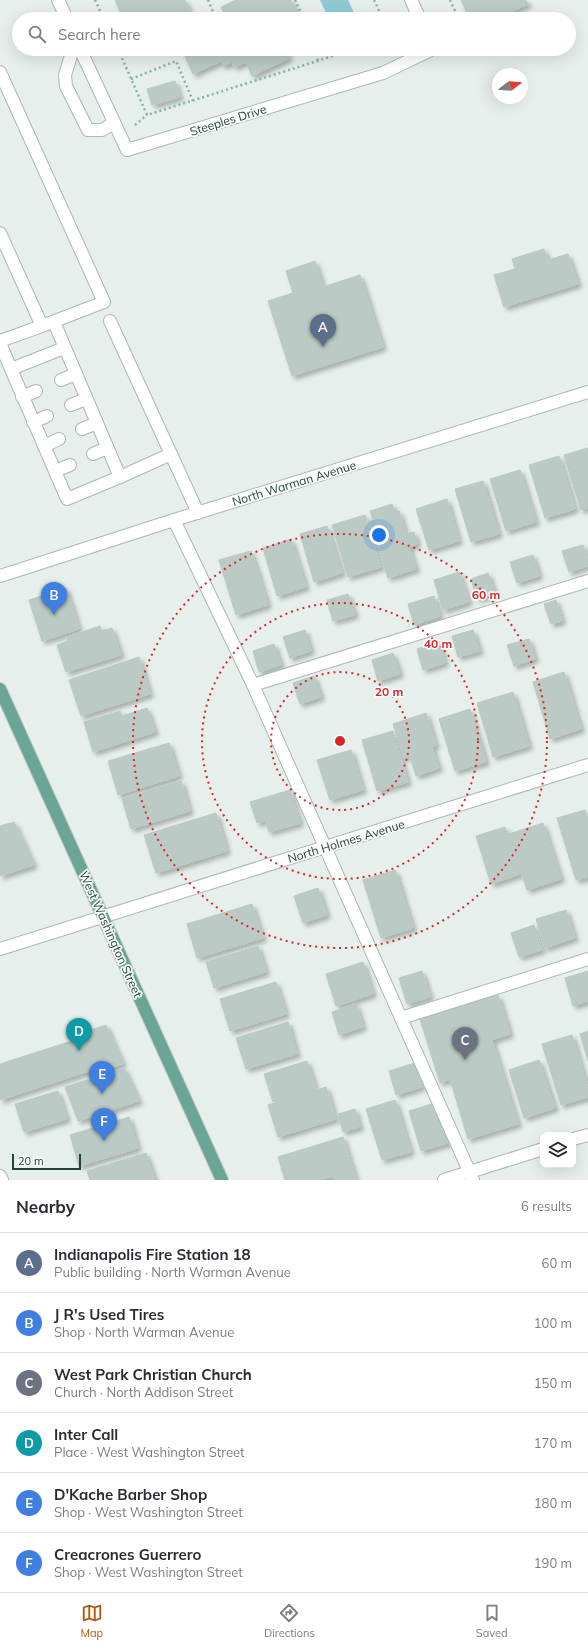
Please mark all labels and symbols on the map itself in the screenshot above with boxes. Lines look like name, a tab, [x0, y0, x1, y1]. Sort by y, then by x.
north arrow	[492, 68, 528, 104]
street label: Steeples Drive	[188, 101, 268, 139]
pin: A	[310, 314, 336, 347]
street label: North Warman Avenue	[230, 457, 358, 509]
your location	[369, 525, 389, 545]
pin: B	[41, 582, 67, 615]
text: 60 m	[472, 587, 500, 602]
text: 40 m	[424, 636, 452, 651]
text: 20 m	[375, 684, 403, 699]
centre of rings	[333, 734, 347, 748]
street label: North Holmes Avenue	[286, 816, 406, 866]
street label: West Washington Street	[76, 869, 146, 999]
pin: D	[66, 1018, 92, 1051]
pin: C	[452, 1027, 478, 1060]
pin: E	[89, 1061, 115, 1094]
pin: F	[91, 1108, 117, 1141]
scale bar	[12, 1152, 81, 1171]

